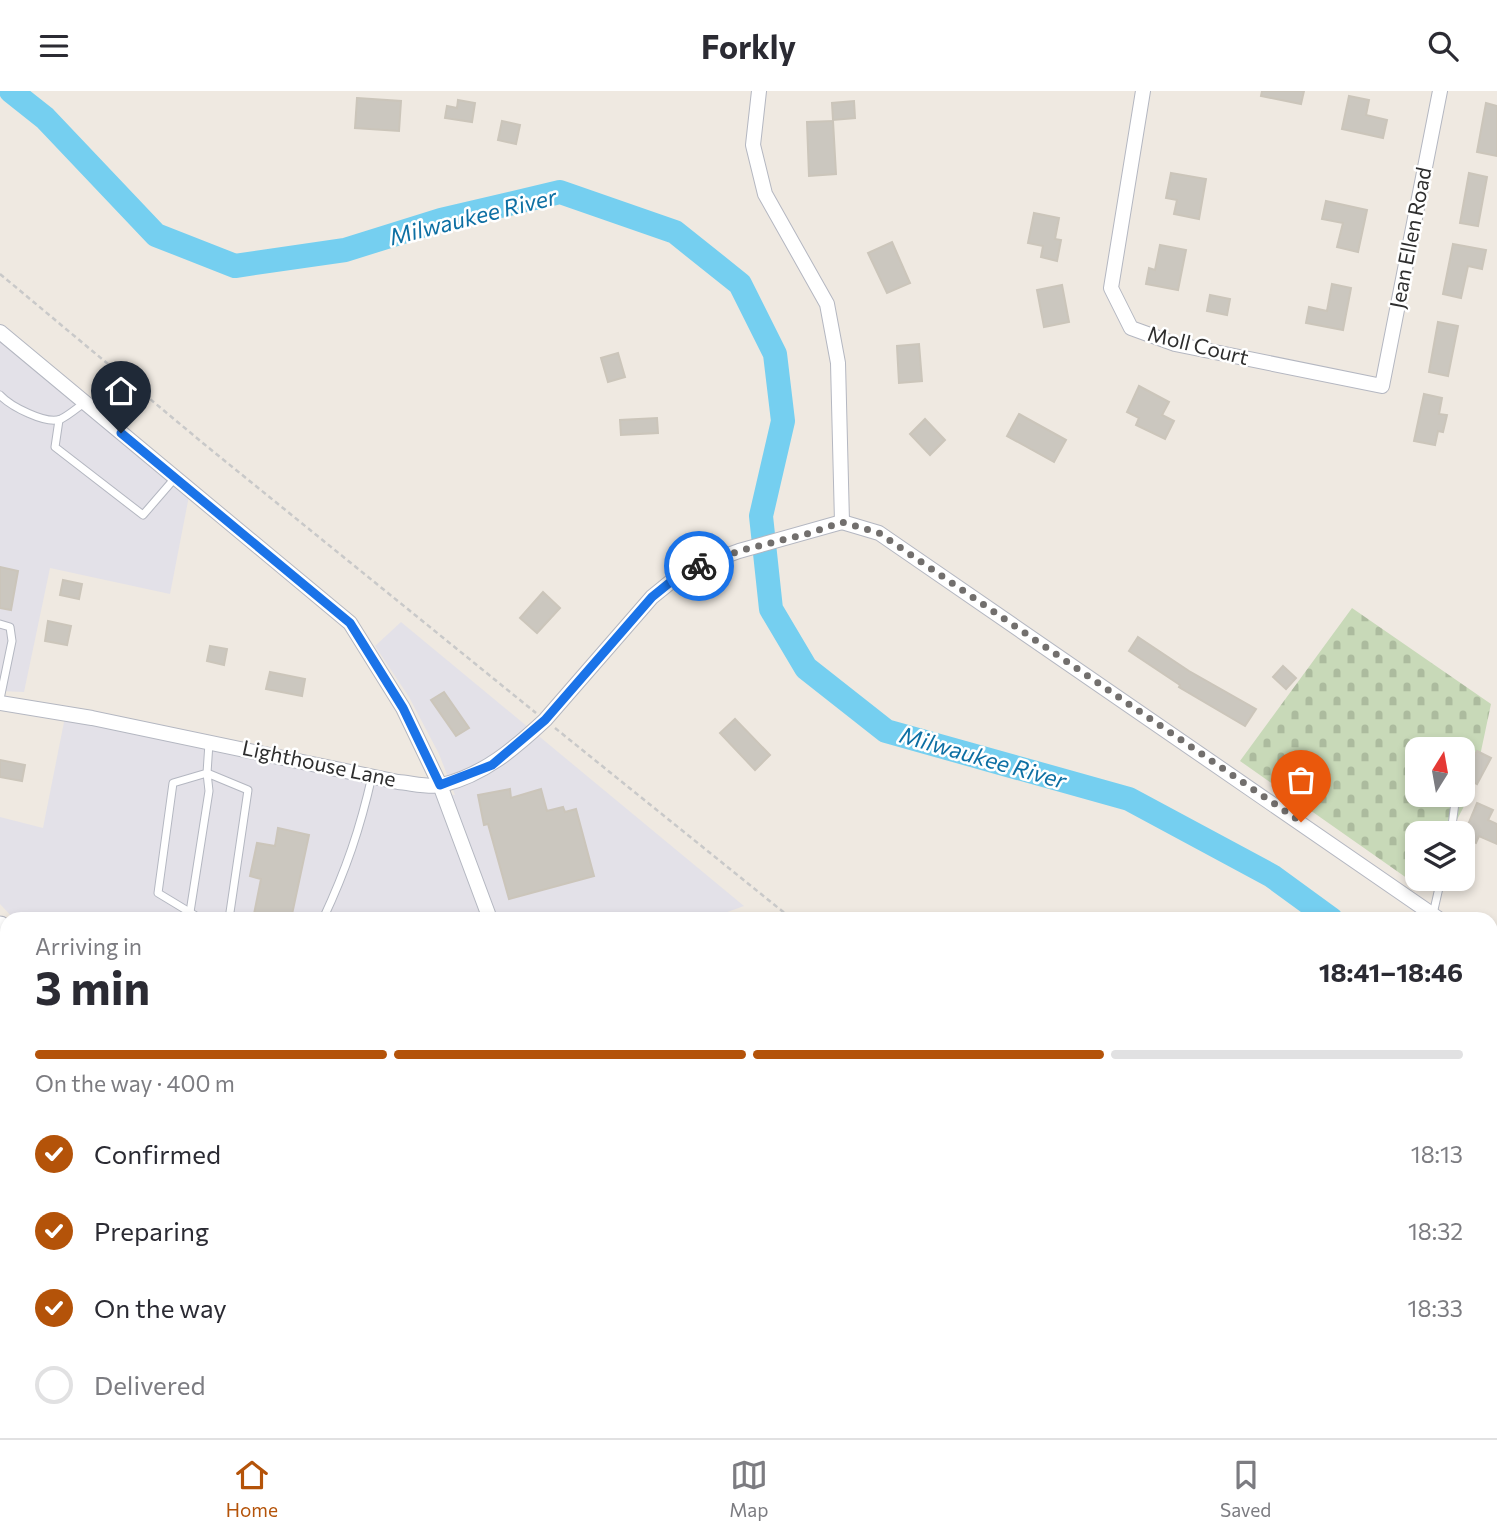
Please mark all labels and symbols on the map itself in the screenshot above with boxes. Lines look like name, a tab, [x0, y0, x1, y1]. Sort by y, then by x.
street label: Jean Ellen Road	[1384, 165, 1435, 311]
water label: Milwaukee River	[386, 181, 560, 250]
street label: Moll Court	[1145, 320, 1251, 369]
pin	[91, 361, 151, 433]
courier	[664, 531, 734, 601]
water label: Milwaukee River	[897, 720, 1070, 794]
street label: Lighthouse Lane	[240, 734, 398, 791]
north arrow	[1405, 737, 1475, 807]
pin	[1271, 750, 1331, 822]

